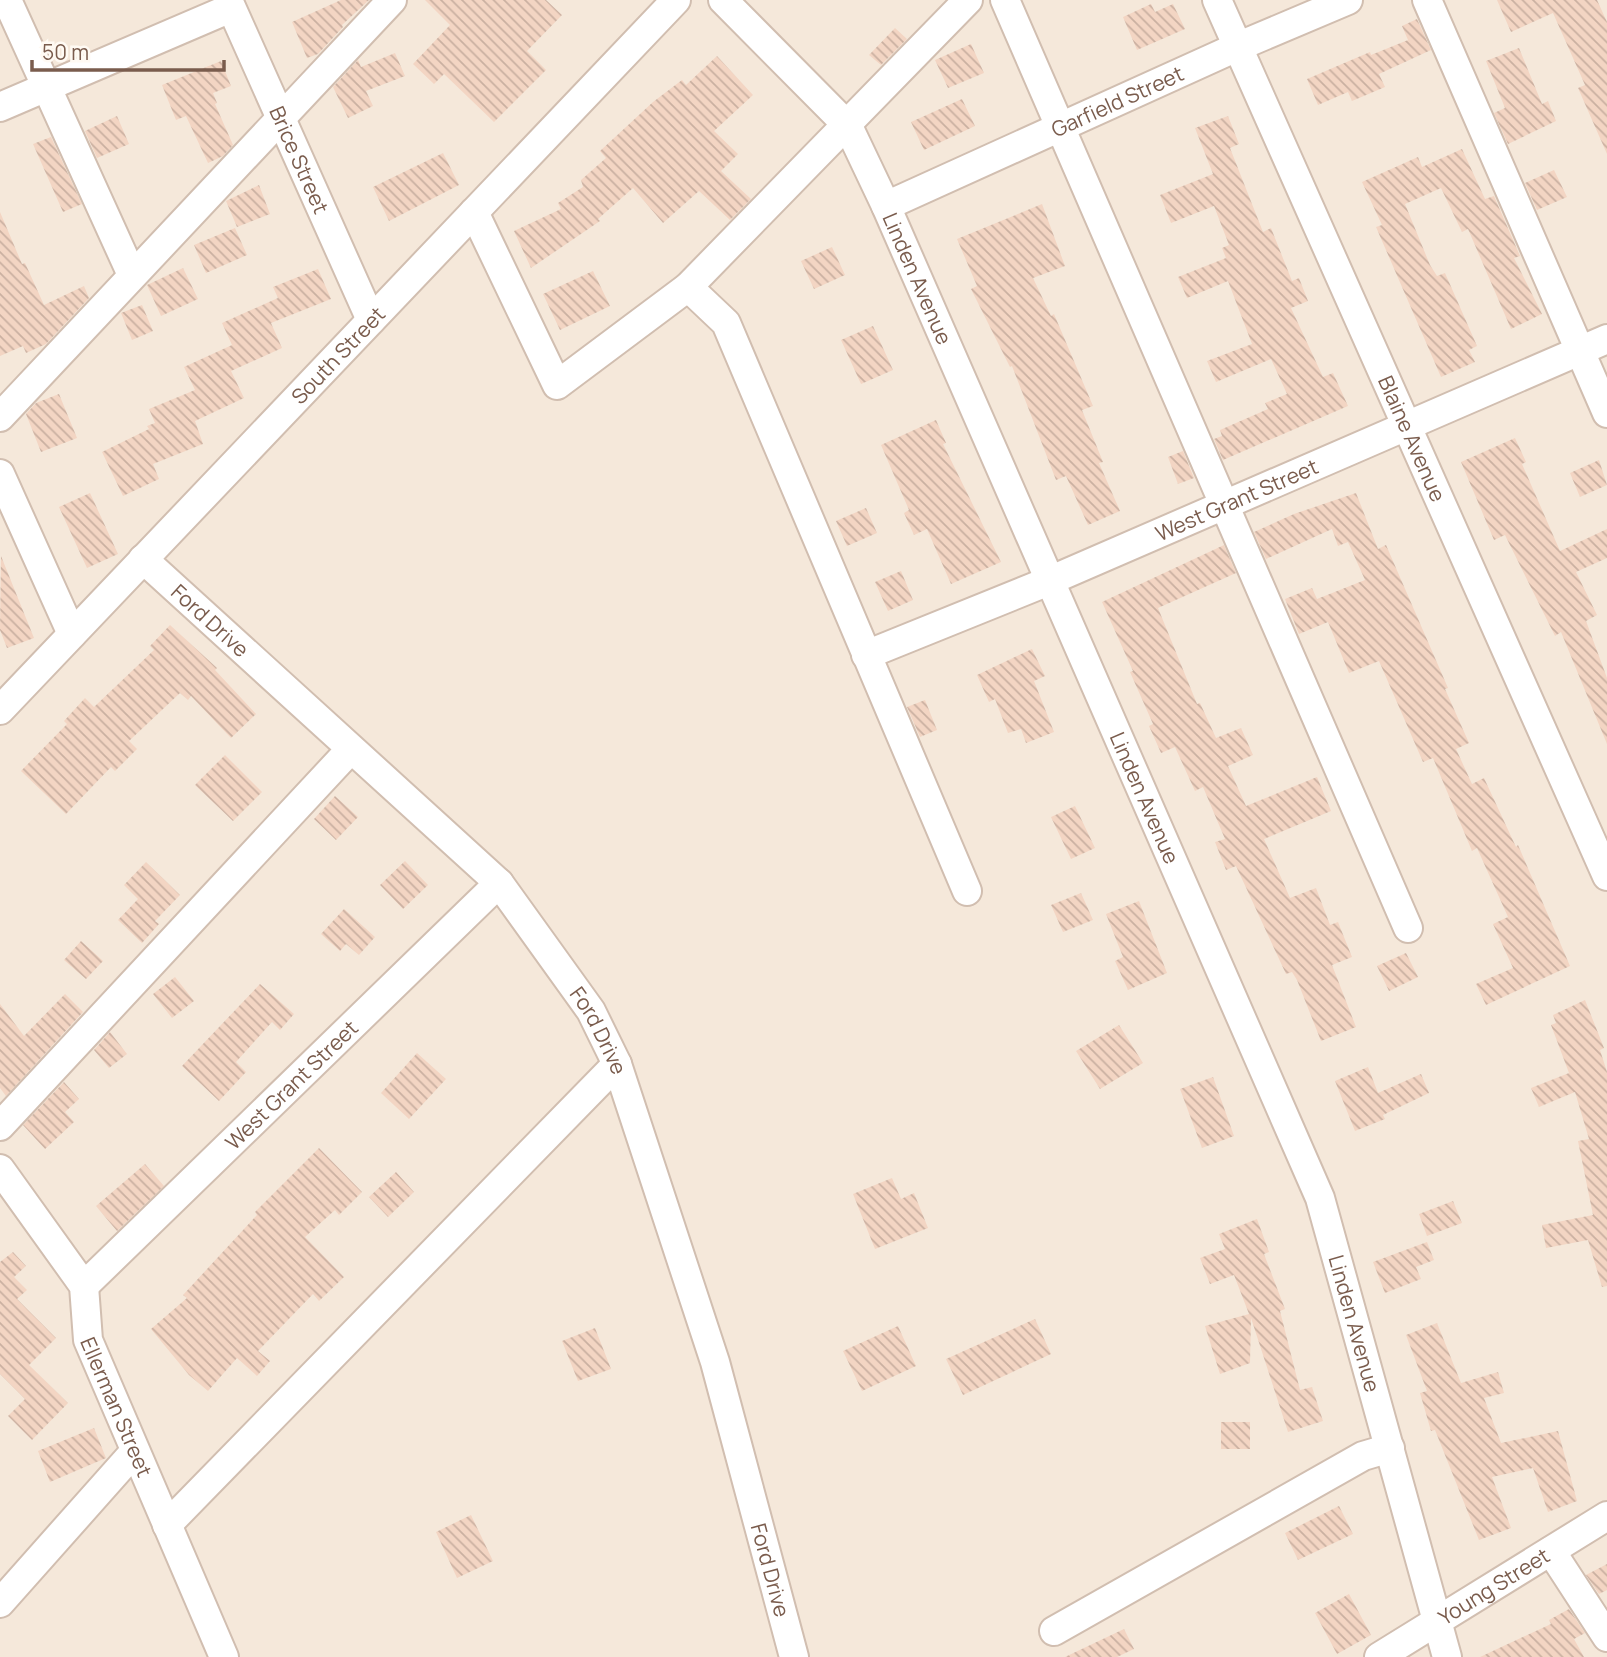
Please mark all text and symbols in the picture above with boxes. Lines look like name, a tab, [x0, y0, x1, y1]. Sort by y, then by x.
scale bar	[32, 28, 224, 72]
text: 50 m	[42, 38, 89, 66]
street label: Garfield Street	[1047, 59, 1188, 143]
street label: Brice Street	[263, 102, 336, 218]
street label: Linden Avenue	[877, 208, 959, 349]
street label: South Street	[285, 300, 391, 410]
street label: Blaine Avenue	[1372, 371, 1453, 506]
street label: West Grant Street	[1151, 452, 1322, 547]
street label: Ford Drive	[165, 578, 255, 663]
street label: Linden Avenue	[1104, 728, 1186, 868]
street label: Ford Drive	[564, 981, 633, 1078]
street label: West Grant Street	[219, 1014, 364, 1156]
street label: Linden Avenue	[1322, 1252, 1387, 1395]
street label: Ellerman Street	[74, 1333, 159, 1481]
street label: Ford Drive	[745, 1520, 797, 1620]
street label: Young Street	[1433, 1541, 1555, 1631]

